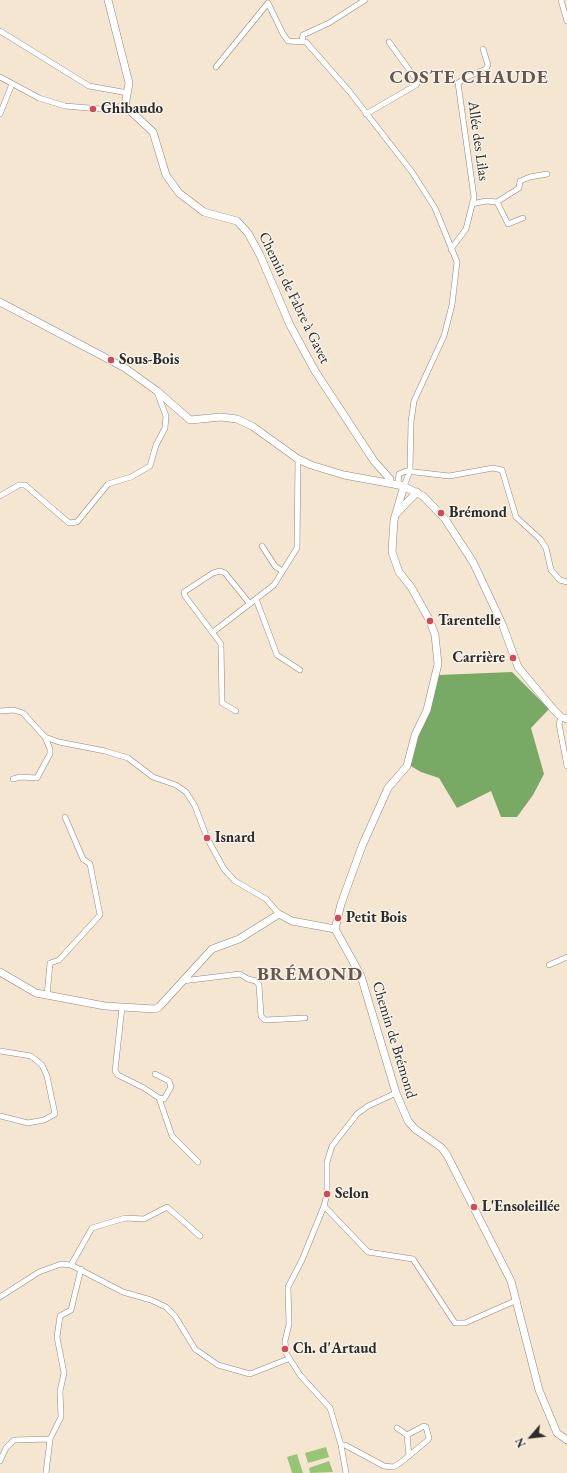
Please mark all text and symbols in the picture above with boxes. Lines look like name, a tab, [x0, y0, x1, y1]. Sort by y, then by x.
district label: COSTE CHAUDE	[389, 67, 549, 89]
place label: Ghibaudo	[101, 100, 163, 118]
street label: Allée des Lilas	[464, 100, 492, 182]
marker: Ghibaudo	[88, 104, 98, 114]
street label: Chemin de Fabre à Gavet	[254, 229, 334, 367]
place label: Sous-Bois	[119, 351, 179, 369]
marker: Sous-Bois	[106, 355, 116, 365]
place label: Brémond	[449, 504, 507, 522]
marker: Brémond	[436, 508, 446, 518]
place label: Tarentelle	[438, 612, 500, 630]
marker: Tarentelle	[425, 616, 435, 626]
place label: Carrière	[453, 649, 505, 667]
marker: Carrière	[508, 653, 518, 663]
place label: Isnard	[215, 829, 255, 847]
marker: Isnard	[202, 833, 212, 843]
place label: Petit Bois	[346, 909, 407, 927]
marker: Petit Bois	[333, 913, 343, 923]
district label: BRÉMOND	[257, 964, 363, 986]
street label: Chemin de Brémond	[368, 979, 420, 1101]
place label: Selon	[335, 1185, 369, 1203]
marker: Selon	[322, 1189, 332, 1199]
place label: L'Ensoleillée	[482, 1198, 560, 1216]
marker: L'Ensoleillée	[469, 1202, 479, 1212]
place label: Ch. d'Artaud	[293, 1340, 377, 1358]
marker: Ch. d'Artaud	[280, 1344, 290, 1354]
north arrow	[511, 1417, 551, 1457]
text: N	[512, 1435, 529, 1450]

